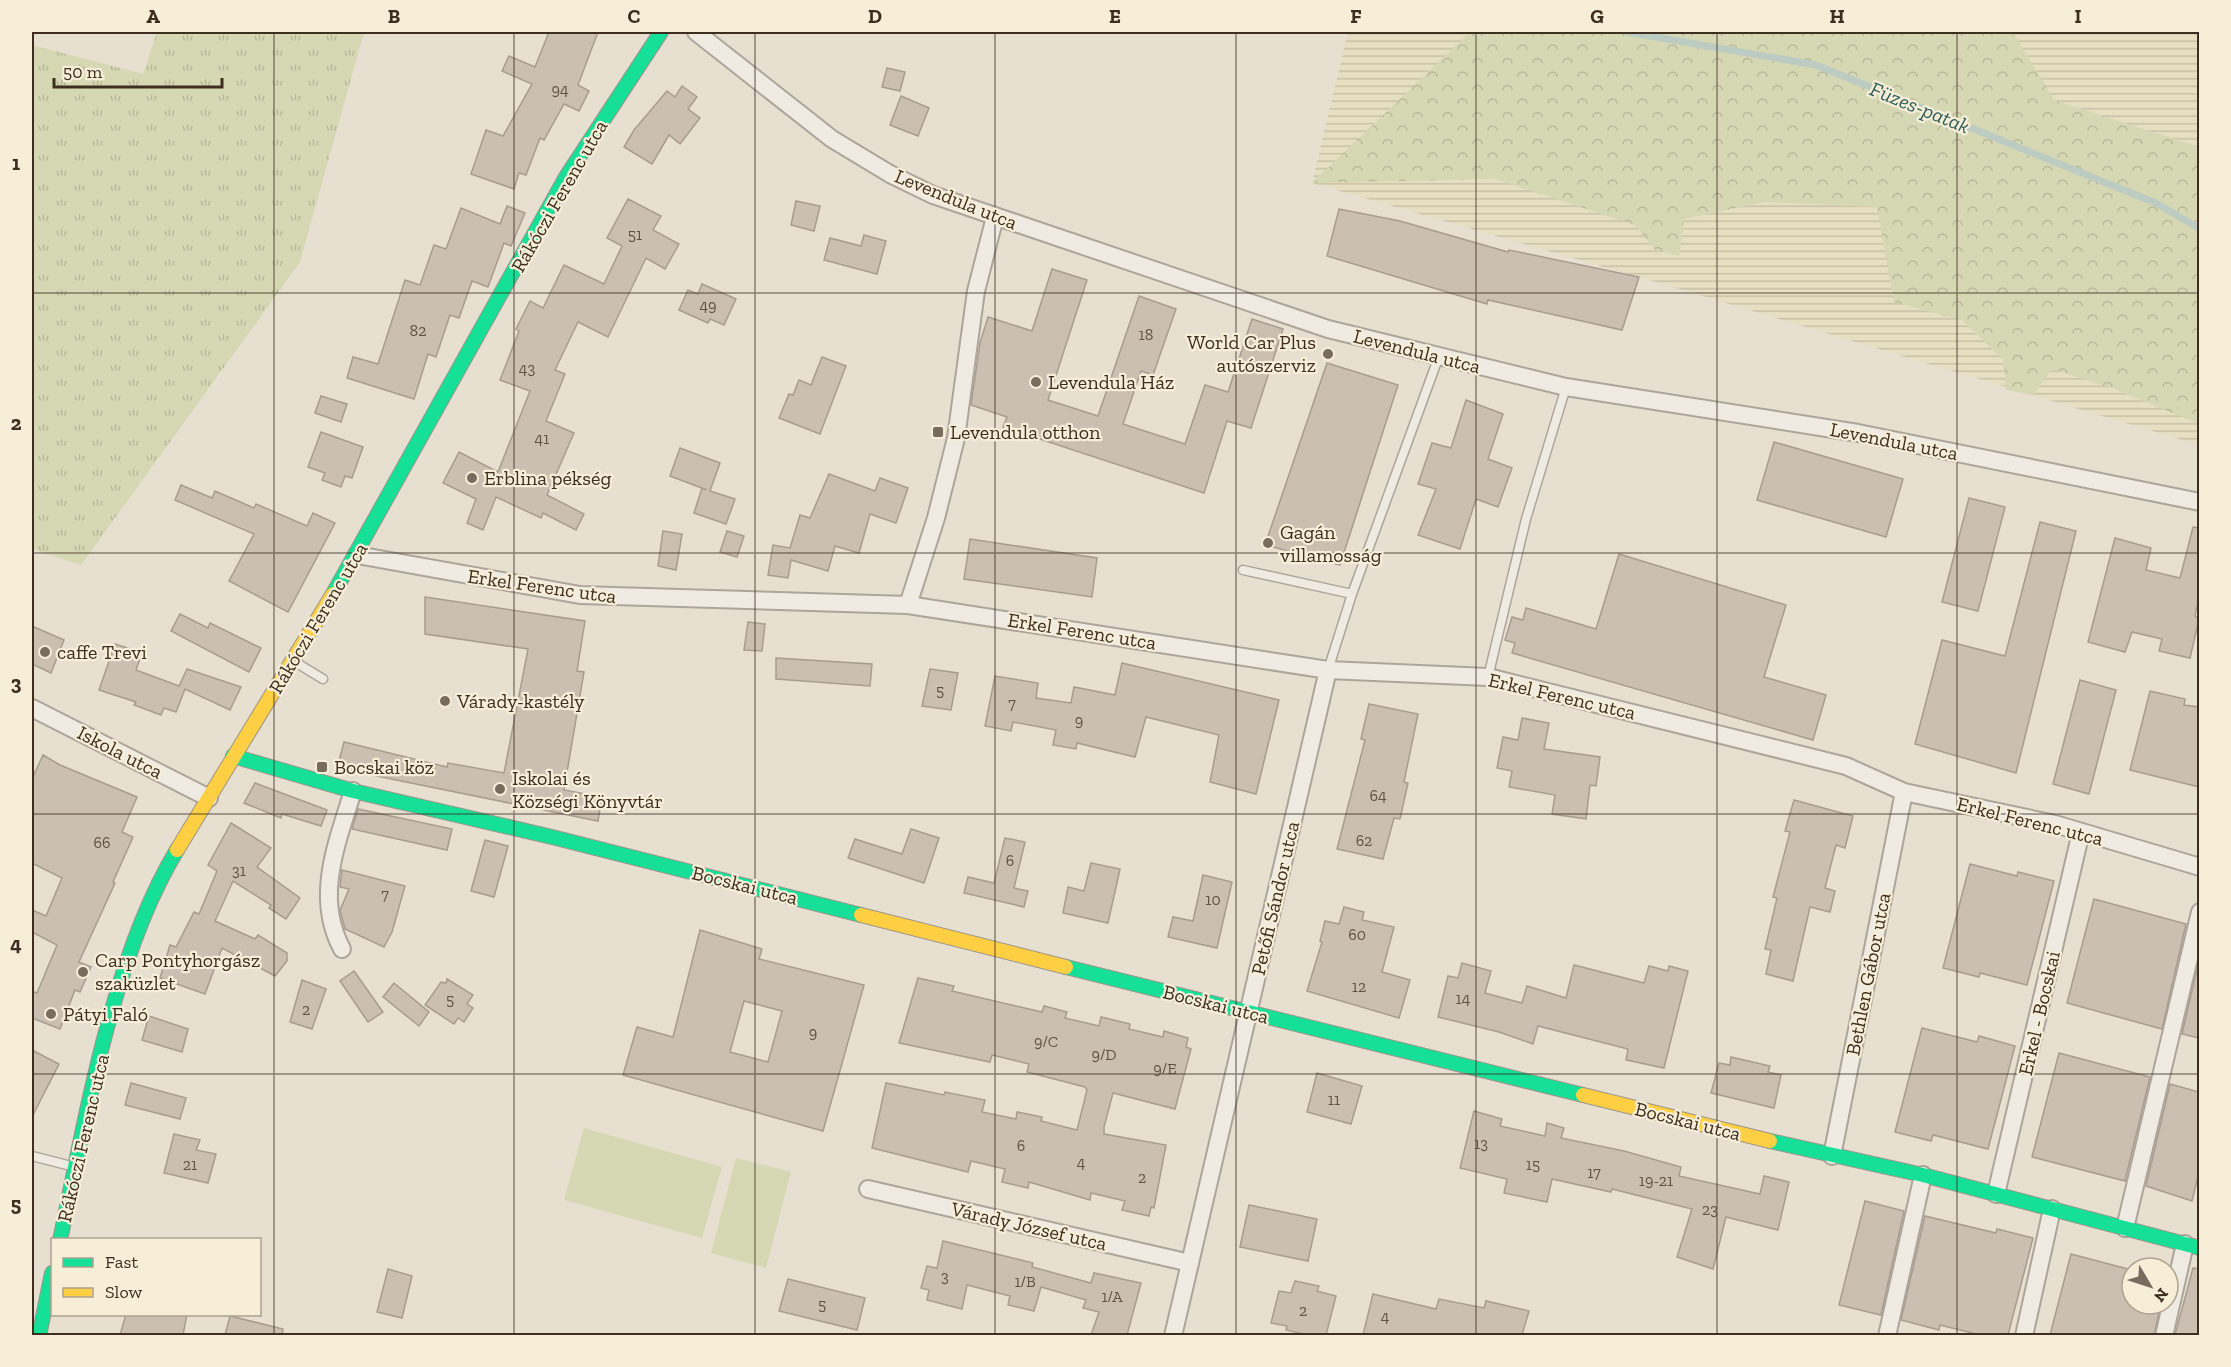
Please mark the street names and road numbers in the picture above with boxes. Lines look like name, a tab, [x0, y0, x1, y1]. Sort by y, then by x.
street label: Rákóczi Ferenc utca	[506, 115, 612, 276]
street label: Levendula utca	[891, 164, 1021, 235]
street label: Levendula utca	[1351, 324, 1483, 378]
street label: Levendula utca	[1828, 417, 1960, 465]
street label: Rákóczi Ferenc utca	[263, 538, 373, 698]
street label: Erkel Ferenc utca	[466, 564, 618, 608]
street label: Erkel Ferenc utca	[1006, 607, 1158, 655]
street label: Erkel Ferenc utca	[1486, 667, 1638, 725]
street label: Iskola utca	[73, 720, 167, 784]
street label: Erkel Ferenc utca	[1954, 791, 2106, 851]
street label: Petőfi Sándor utca	[1246, 818, 1304, 977]
street label: Bocskai utca	[690, 860, 801, 910]
street label: Bethlen Gábor utca	[1840, 890, 1896, 1057]
street label: Erkel - Bocskai	[2013, 948, 2065, 1078]
street label: Bocskai utca	[1161, 979, 1272, 1029]
street label: Rákóczi Ferenc utca	[52, 1051, 114, 1224]
street label: Bocskai utca	[1633, 1096, 1744, 1146]
street label: Várady József utca	[948, 1196, 1109, 1256]

